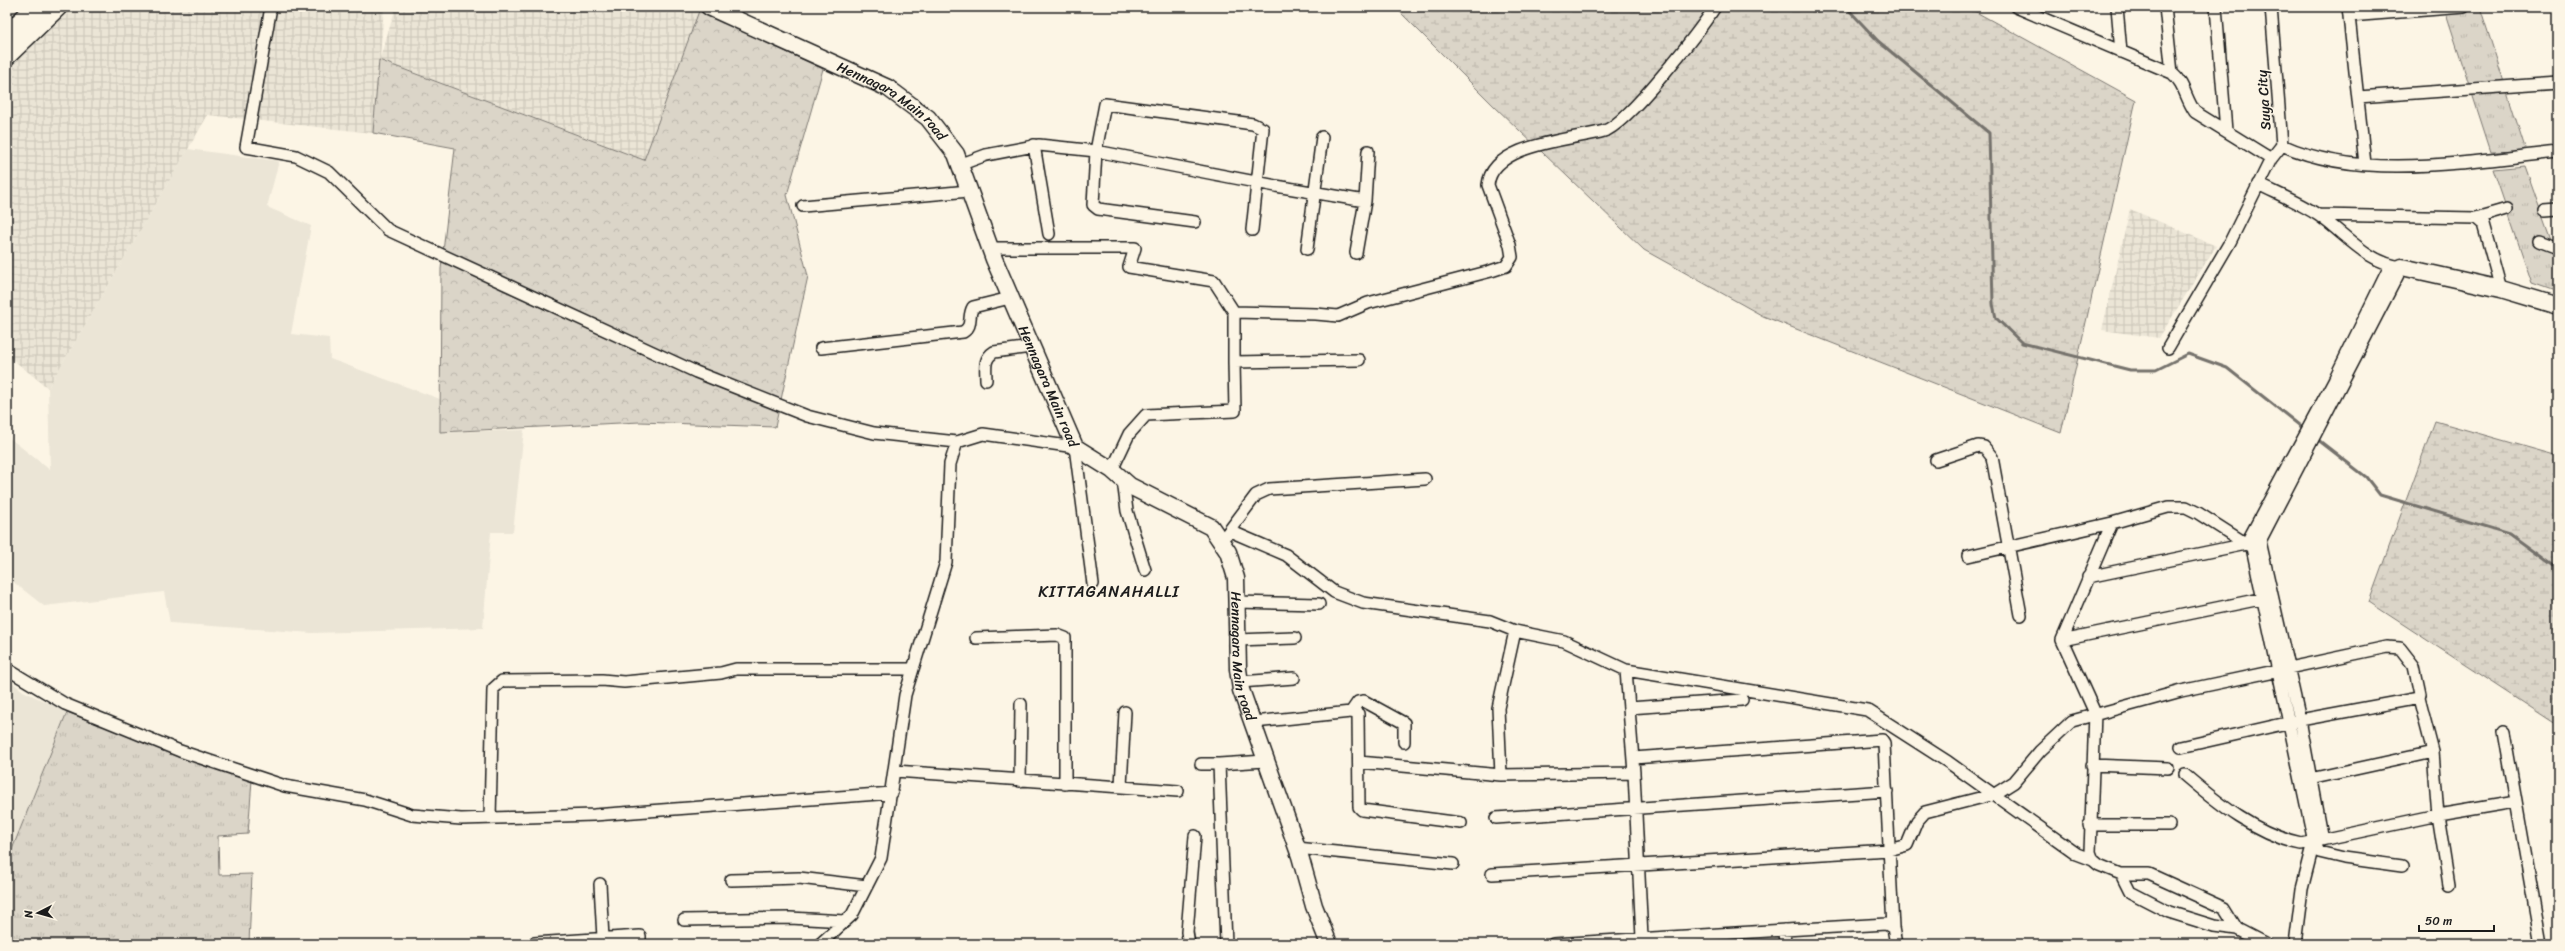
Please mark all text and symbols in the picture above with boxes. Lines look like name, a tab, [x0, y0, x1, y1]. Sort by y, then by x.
street label: Hennagara Main road	[833, 54, 955, 147]
street label: Suya City	[2249, 68, 2279, 131]
street label: Hennagara Main road	[1011, 321, 1087, 452]
district label: KITTAGANAHALLI	[1038, 577, 1180, 606]
street label: Hennagara Main road	[1224, 591, 1264, 726]
north arrow	[18, 893, 58, 933]
scale bar	[2419, 907, 2494, 933]
text: N	[19, 909, 39, 920]
text: 50 m	[2425, 910, 2452, 932]

